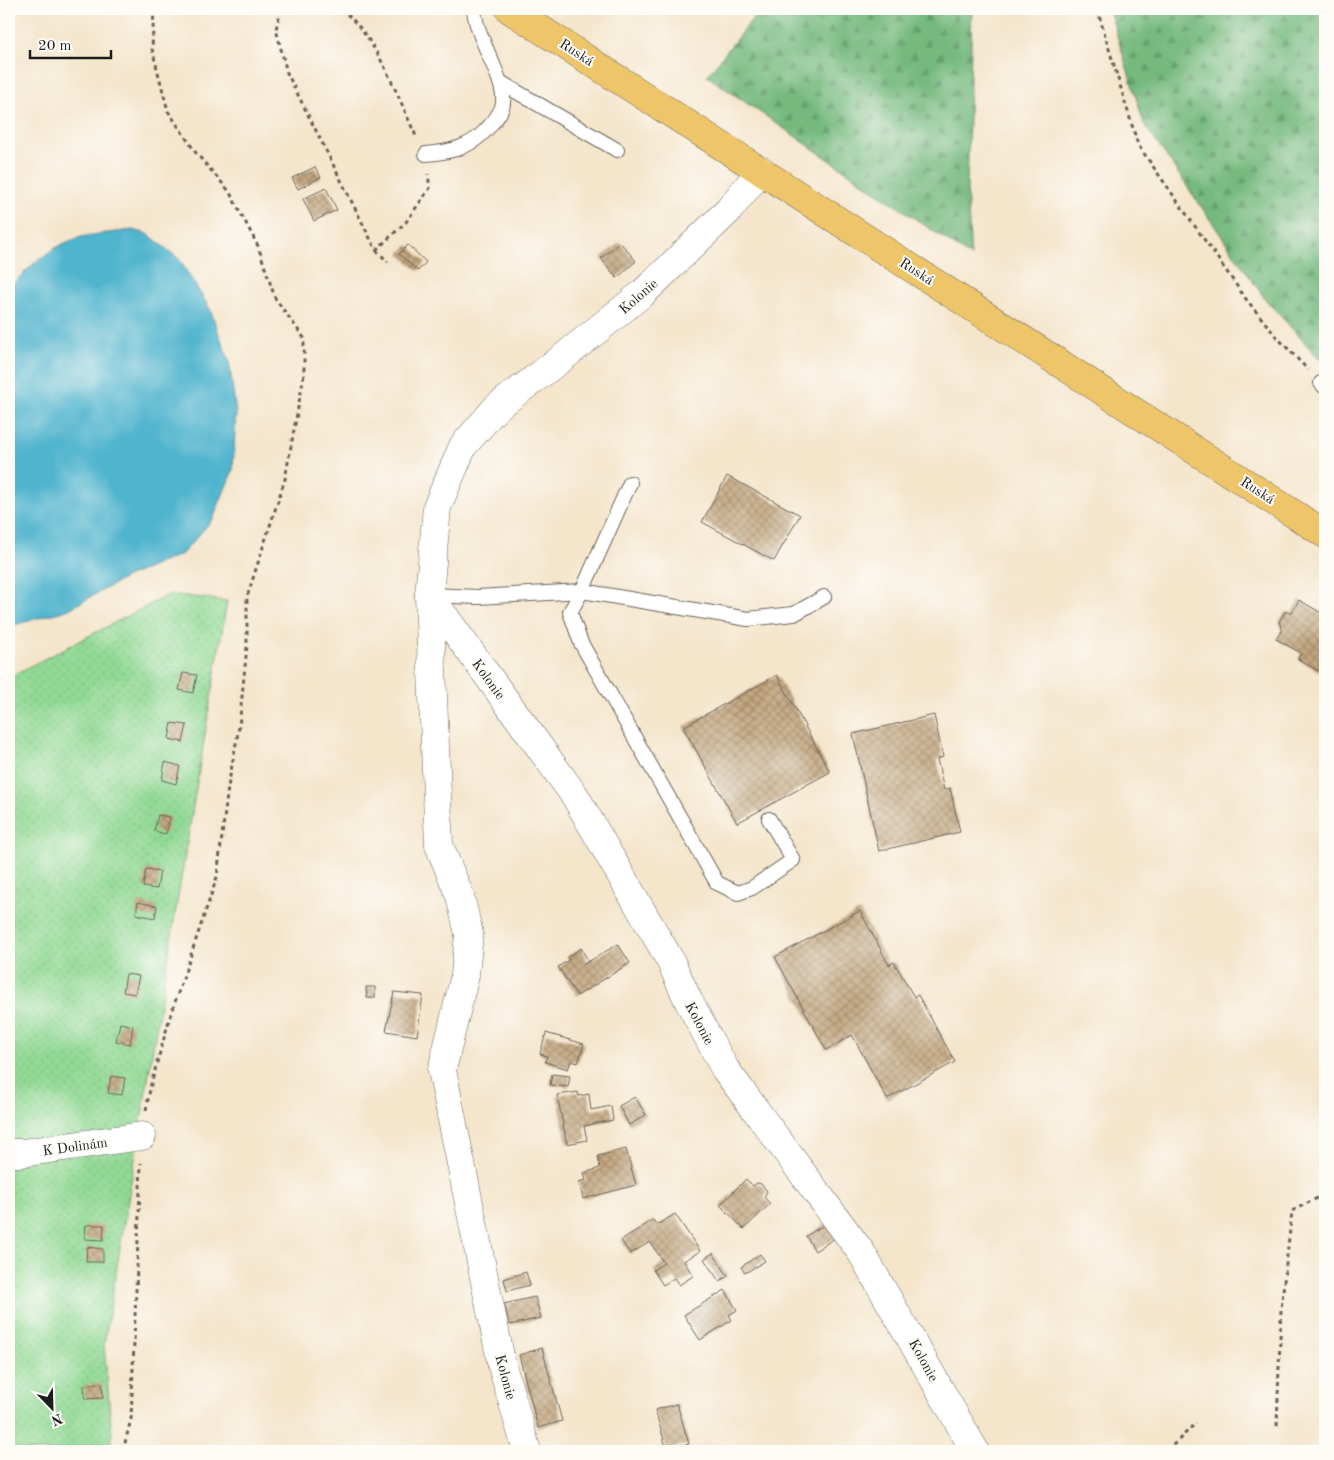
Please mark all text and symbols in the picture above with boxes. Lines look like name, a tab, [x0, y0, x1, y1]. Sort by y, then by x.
scale bar	[30, 28, 111, 60]
street label: Ruská	[557, 37, 596, 69]
text: 20 m	[38, 39, 72, 54]
street label: Ruská	[897, 256, 936, 288]
street label: Kolonie	[617, 276, 661, 317]
street label: Ruská	[1238, 475, 1277, 507]
street label: Kolonie	[469, 657, 507, 702]
street label: Kolonie	[682, 1000, 716, 1047]
street label: K Dolinám	[42, 1135, 109, 1158]
street label: Kolonie	[906, 1337, 940, 1384]
street label: Kolonie	[492, 1353, 518, 1401]
north arrow	[28, 1382, 78, 1432]
text: N	[49, 1411, 64, 1428]

